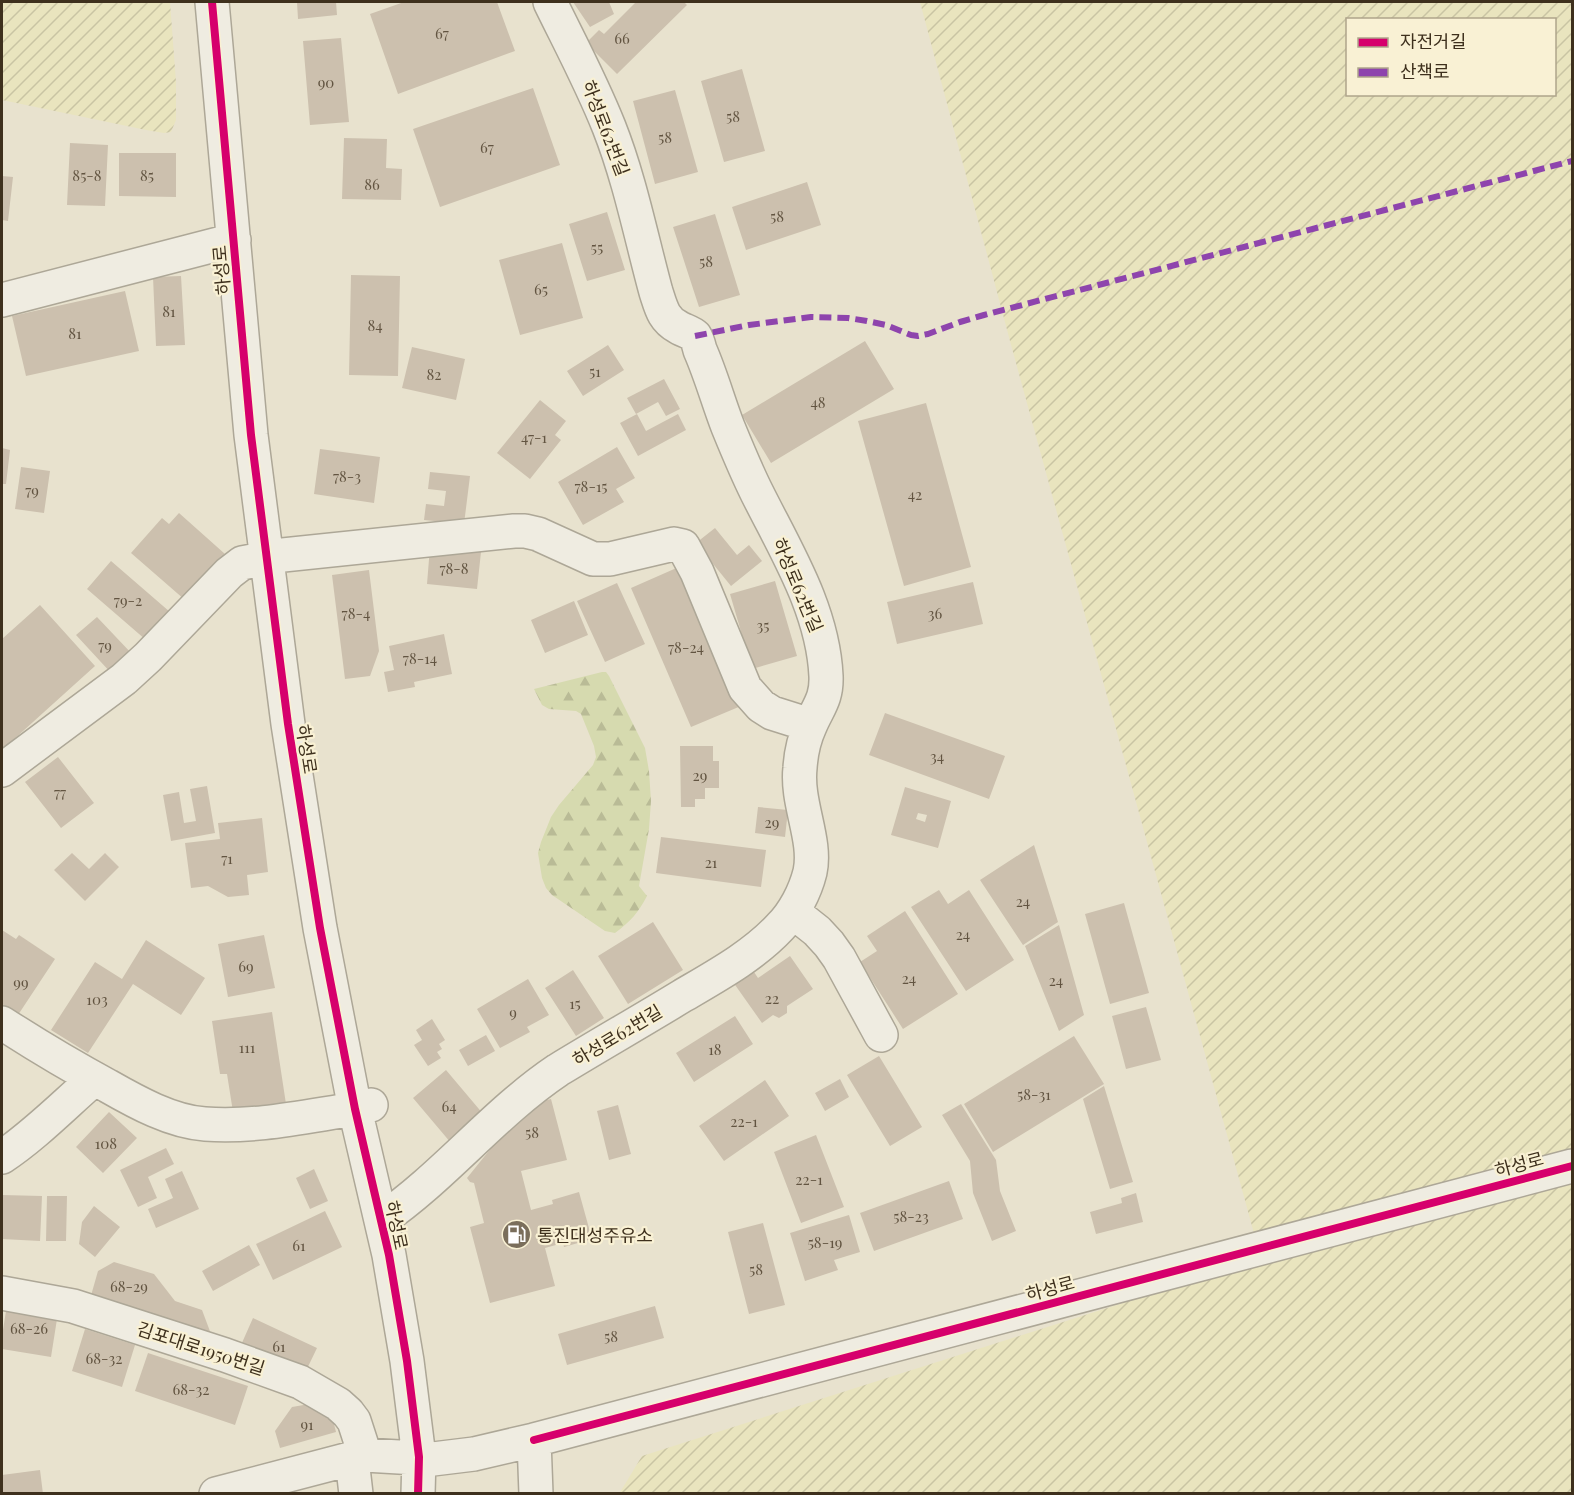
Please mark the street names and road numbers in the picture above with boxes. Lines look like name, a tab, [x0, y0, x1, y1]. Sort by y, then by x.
street label: 하성로62번길	[577, 77, 635, 179]
street label: 하성로	[207, 244, 235, 296]
street label: 하성로62번길	[767, 534, 829, 636]
street label: 하성로	[291, 723, 323, 775]
street label: 하성로62번길	[568, 999, 666, 1071]
street label: 하성로	[1492, 1146, 1546, 1182]
street label: 하성로	[380, 1198, 414, 1252]
street label: 하성로	[1023, 1270, 1077, 1306]
street label: 김포대로1950번길	[134, 1316, 268, 1380]

